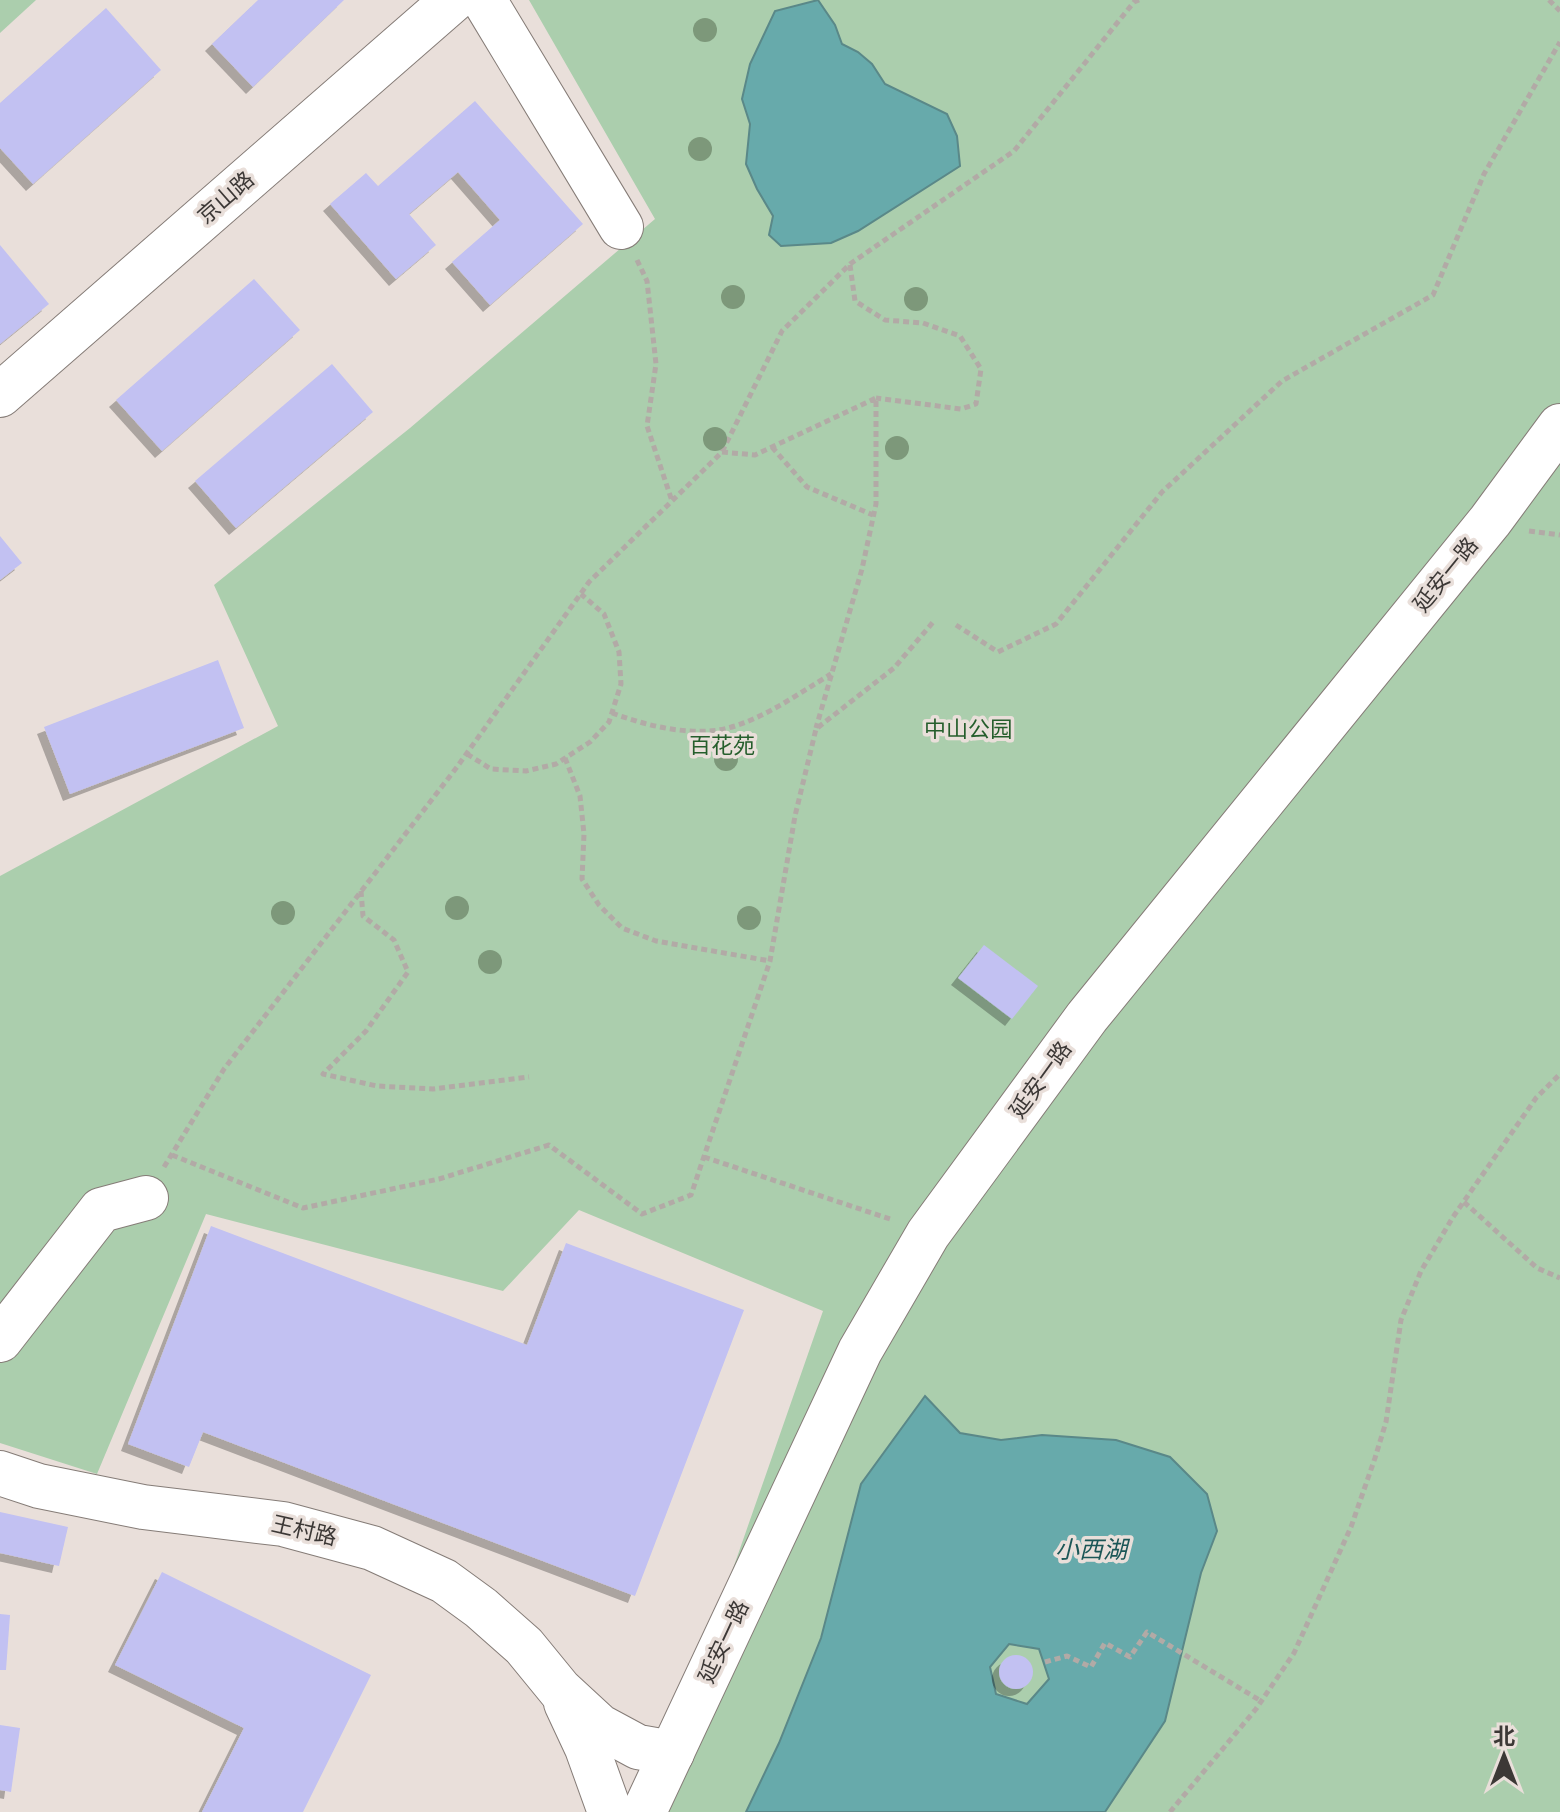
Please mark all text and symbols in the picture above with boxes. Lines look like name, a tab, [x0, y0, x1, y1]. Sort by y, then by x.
street label: 京山路	[191, 165, 261, 231]
street label: 延安一路	[1407, 531, 1485, 619]
park label: 中山公园	[924, 715, 1012, 745]
park label: 百花苑	[689, 731, 755, 761]
street label: 延安一路	[1003, 1036, 1079, 1124]
street label: 王村路	[268, 1509, 340, 1553]
water label: 小西湖	[1055, 1534, 1131, 1566]
street label: 延安一路	[692, 1596, 756, 1688]
north arrow	[1464, 1716, 1544, 1796]
text: 北	[1493, 1722, 1515, 1752]

